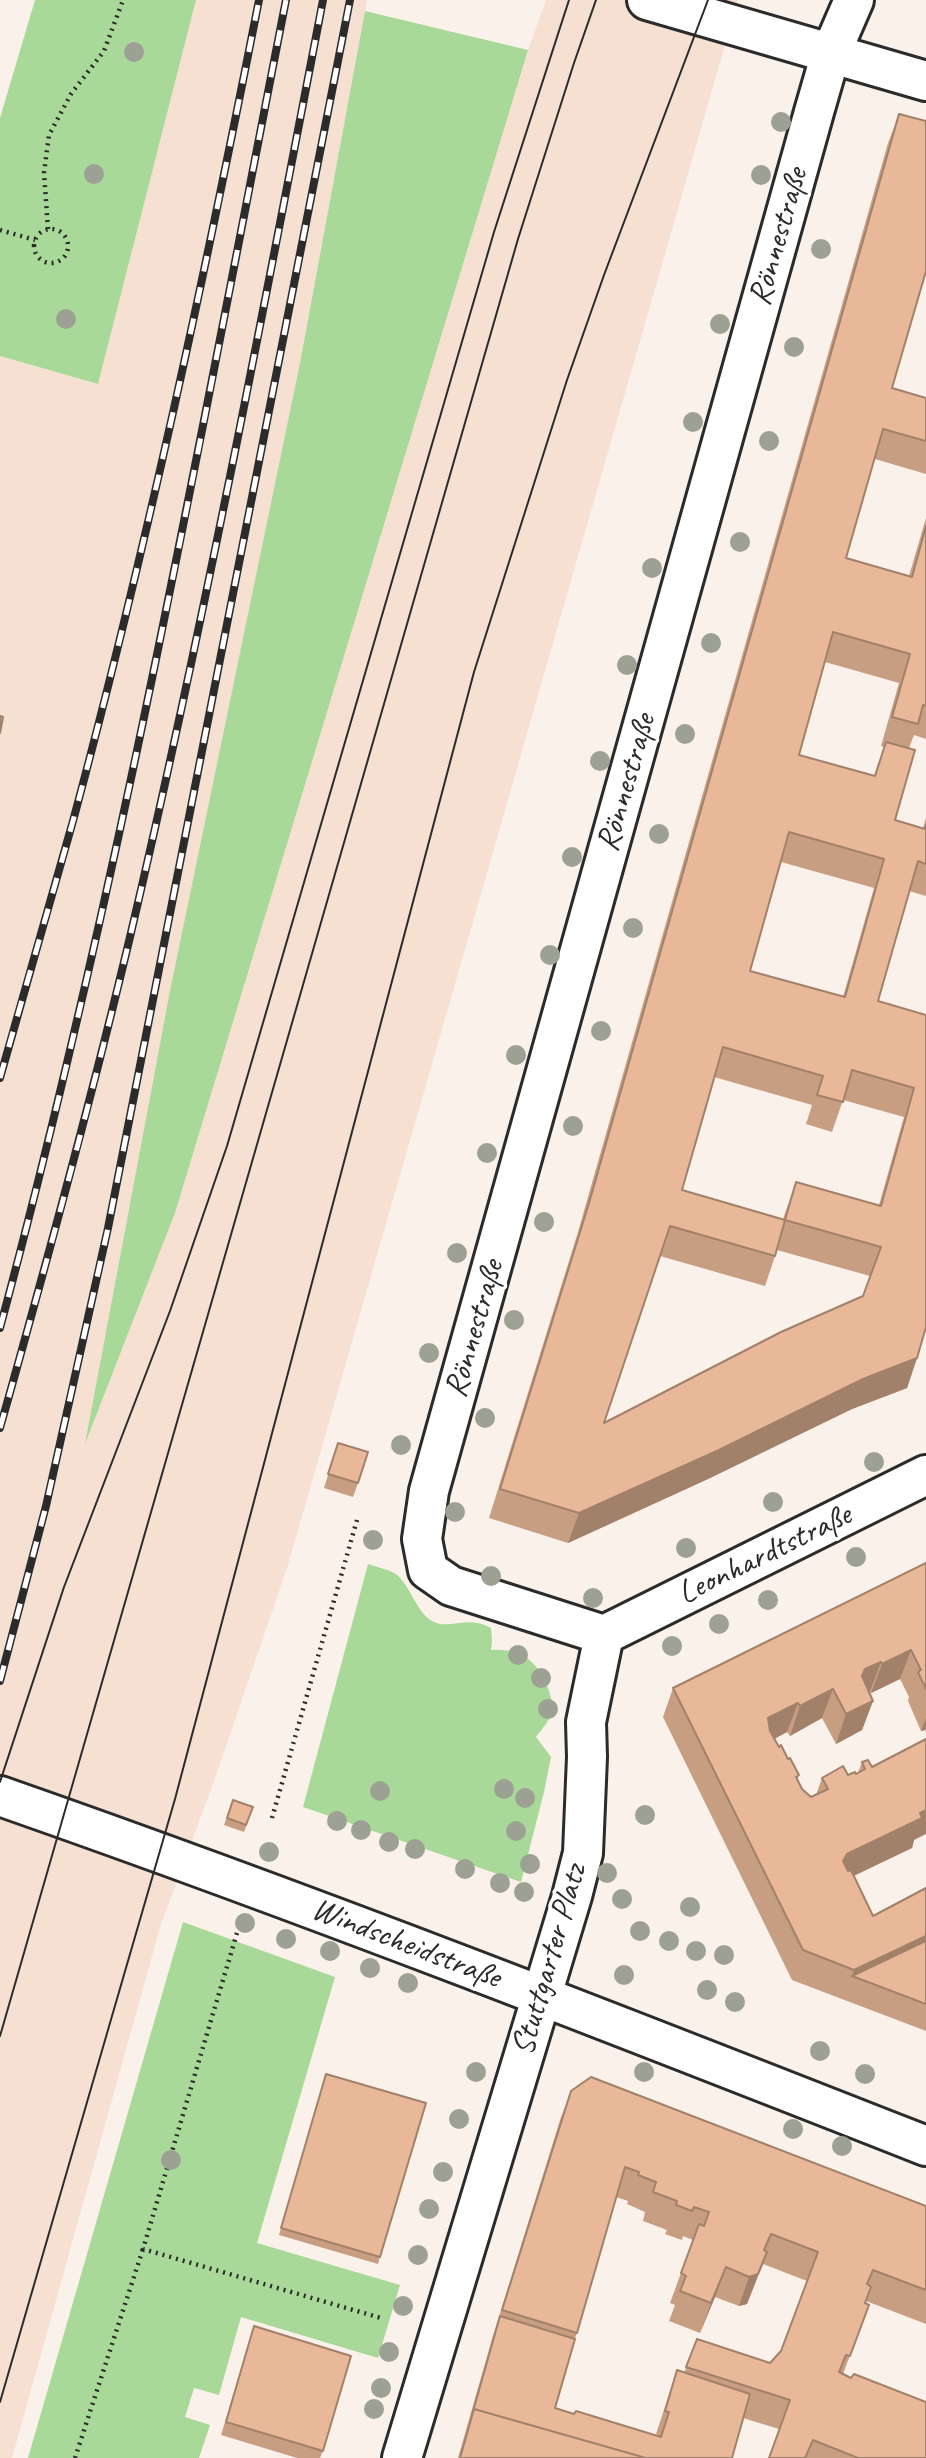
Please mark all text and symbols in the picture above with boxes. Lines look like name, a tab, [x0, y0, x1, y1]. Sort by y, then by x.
street label: Rönnestraße	[741, 164, 817, 310]
street label: Rönnestraße	[589, 710, 665, 856]
street label: Rönnestraße	[437, 1256, 513, 1402]
street label: Leonhardtstraße	[672, 1496, 858, 1614]
street label: Stuttgarter Platz	[504, 1860, 596, 2060]
street label: Windscheidstraße	[306, 1890, 506, 1998]

